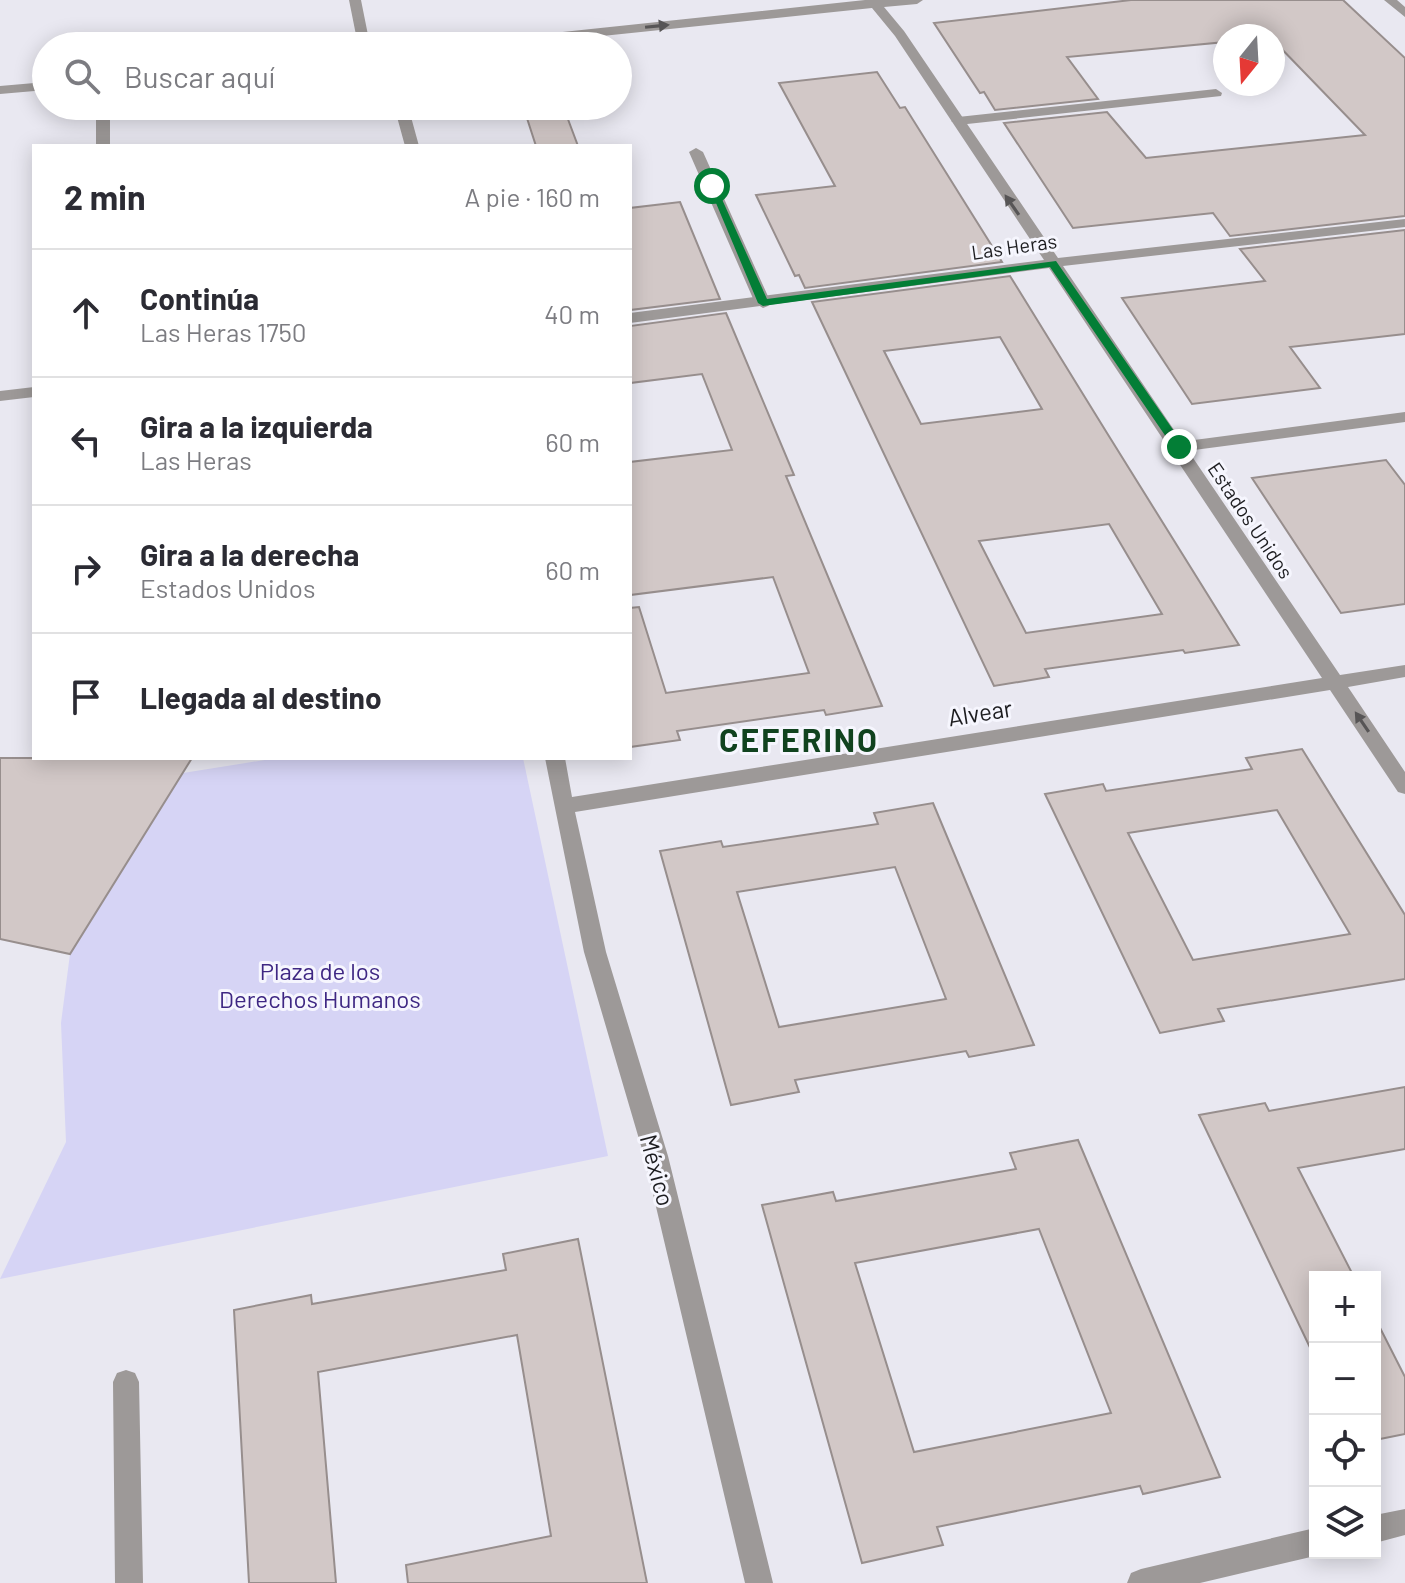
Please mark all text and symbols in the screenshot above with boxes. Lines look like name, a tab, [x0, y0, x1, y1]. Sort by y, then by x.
one-way arrow	[645, 20, 670, 33]
north arrow	[1213, 24, 1285, 96]
search box	[32, 32, 632, 120]
icon: search	[60, 54, 104, 98]
text: Buscar aquí	[124, 58, 275, 94]
route start	[694, 168, 730, 204]
text: 2 min	[64, 176, 146, 217]
text: A pie · 160 m	[464, 181, 600, 212]
one-way arrow	[1005, 195, 1020, 216]
street label: Las Heras	[970, 228, 1058, 264]
text: Continúa	[140, 280, 259, 316]
icon: ahead	[64, 291, 108, 335]
text: 40 m	[544, 298, 600, 329]
text: Las Heras 1750	[140, 316, 306, 347]
text: Gira a la izquierda	[140, 408, 373, 444]
icon: left	[64, 419, 108, 463]
text: 60 m	[545, 426, 600, 457]
route end	[1161, 429, 1197, 465]
text: Las Heras	[140, 444, 252, 475]
street label: Estados Unidos	[1203, 457, 1299, 583]
text: Gira a la derecha	[140, 536, 359, 572]
icon: right	[64, 547, 108, 591]
text: 60 m	[545, 554, 600, 585]
text: Estados Unidos	[140, 572, 315, 603]
icon: arrive	[64, 675, 108, 719]
text: Llegada al destino	[140, 679, 382, 715]
street label: Alvear	[946, 693, 1014, 731]
one-way arrow	[1354, 712, 1369, 733]
district label: CEFERINO	[719, 720, 879, 758]
park label: Plaza de los Derechos Humanos	[219, 956, 421, 1013]
street label: México	[635, 1131, 681, 1209]
map controls	[1309, 1271, 1381, 1559]
button: +	[1309, 1271, 1381, 1343]
button: −	[1309, 1343, 1381, 1415]
button: locate	[1309, 1415, 1381, 1487]
button: layers	[1309, 1487, 1381, 1559]

